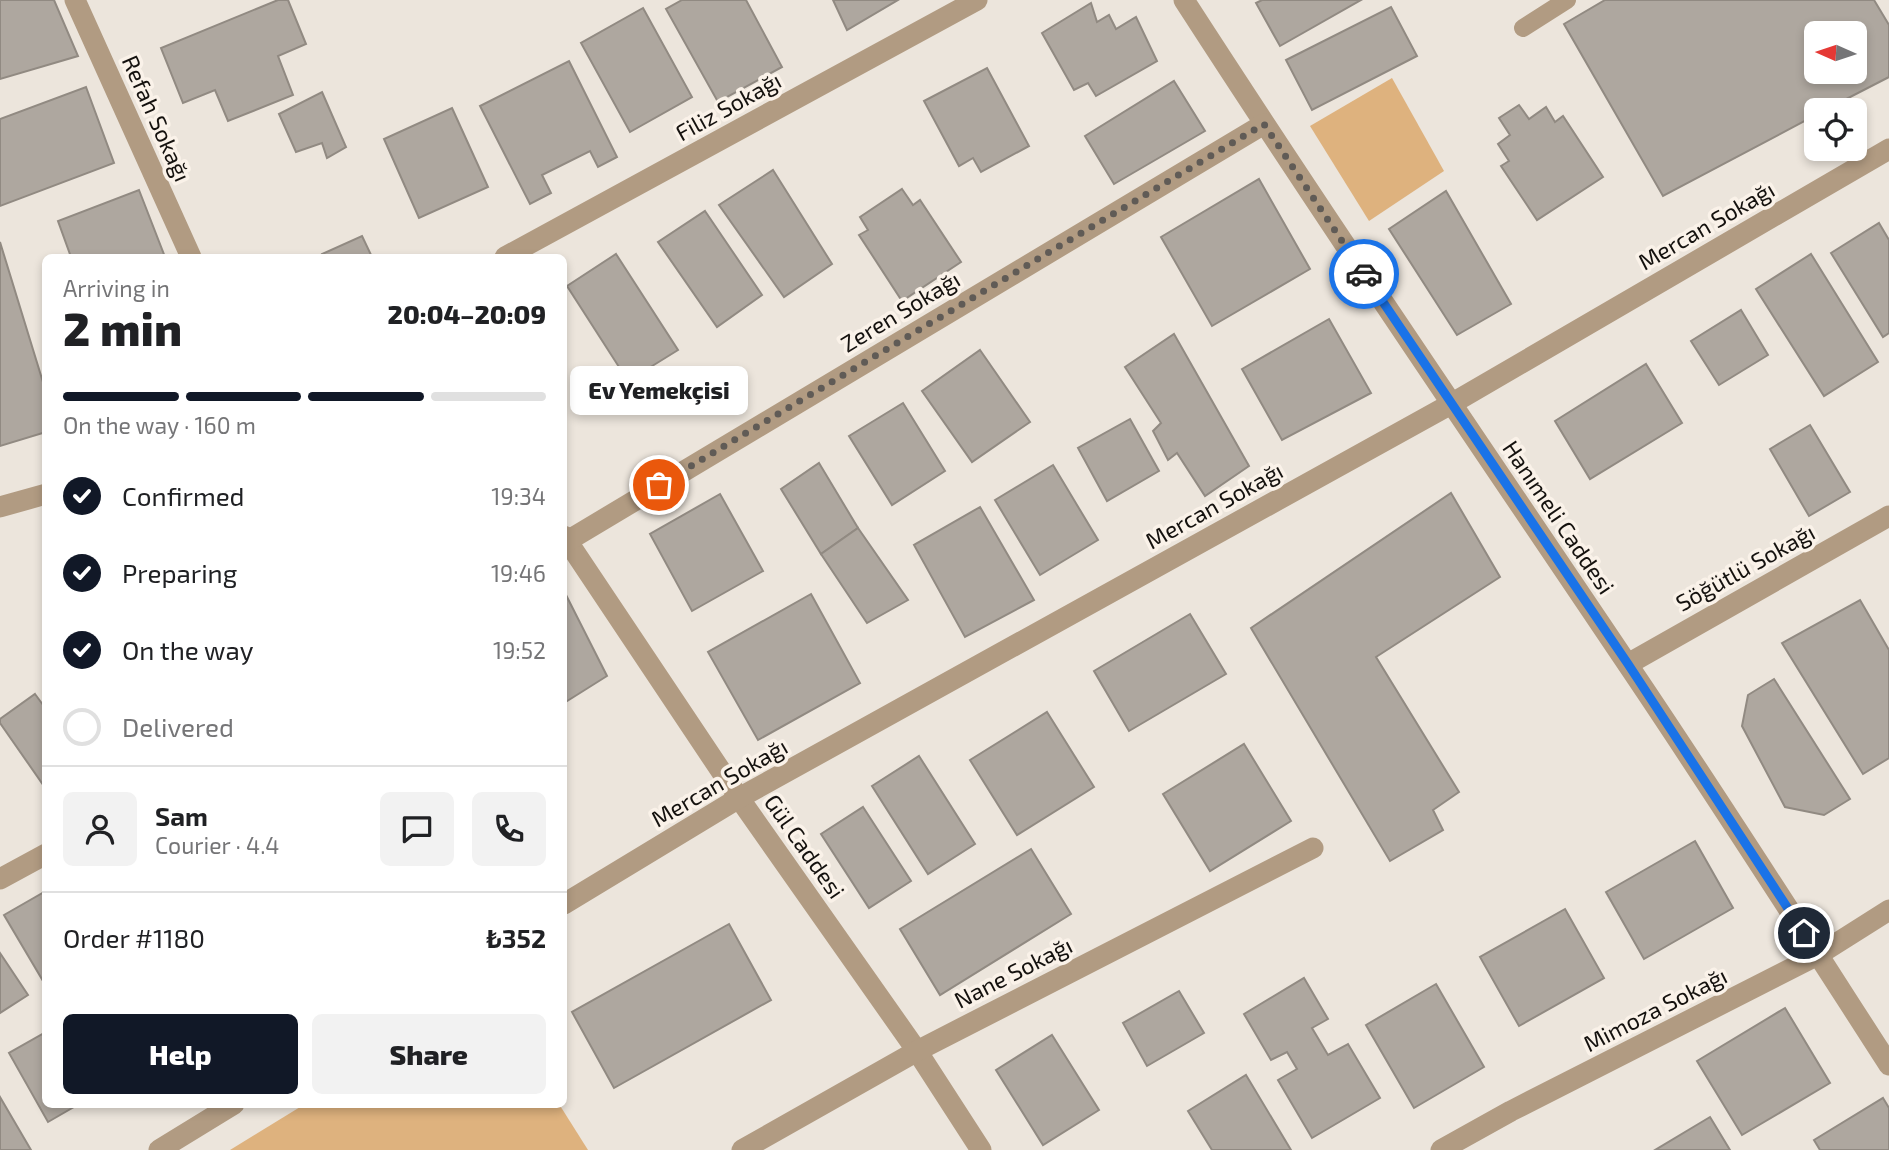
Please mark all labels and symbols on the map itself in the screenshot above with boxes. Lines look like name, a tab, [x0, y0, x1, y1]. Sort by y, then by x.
north arrow	[1804, 21, 1867, 84]
street label: Refah Sokağı	[117, 51, 197, 185]
street label: Filiz Sokağı	[670, 66, 786, 146]
street label: Mercan Sokağı	[1633, 175, 1779, 275]
courier	[1329, 239, 1399, 309]
street label: Zeren Sokağı	[835, 264, 965, 358]
callout: Ev Yemekçisi	[570, 366, 748, 415]
street label: Hanımeli Caddesi	[1497, 435, 1621, 599]
pin	[629, 455, 689, 515]
street label: Mercan Sokağı	[1140, 456, 1288, 554]
street label: Söğütlü Sokağı	[1671, 517, 1819, 617]
street label: Mercan Sokağı	[646, 732, 792, 832]
street label: Gül Caddesi	[759, 789, 851, 903]
pin	[1774, 903, 1834, 963]
street label: Nane Sokağı	[949, 930, 1077, 1014]
street label: Mimoza Sokağı	[1579, 961, 1731, 1057]

